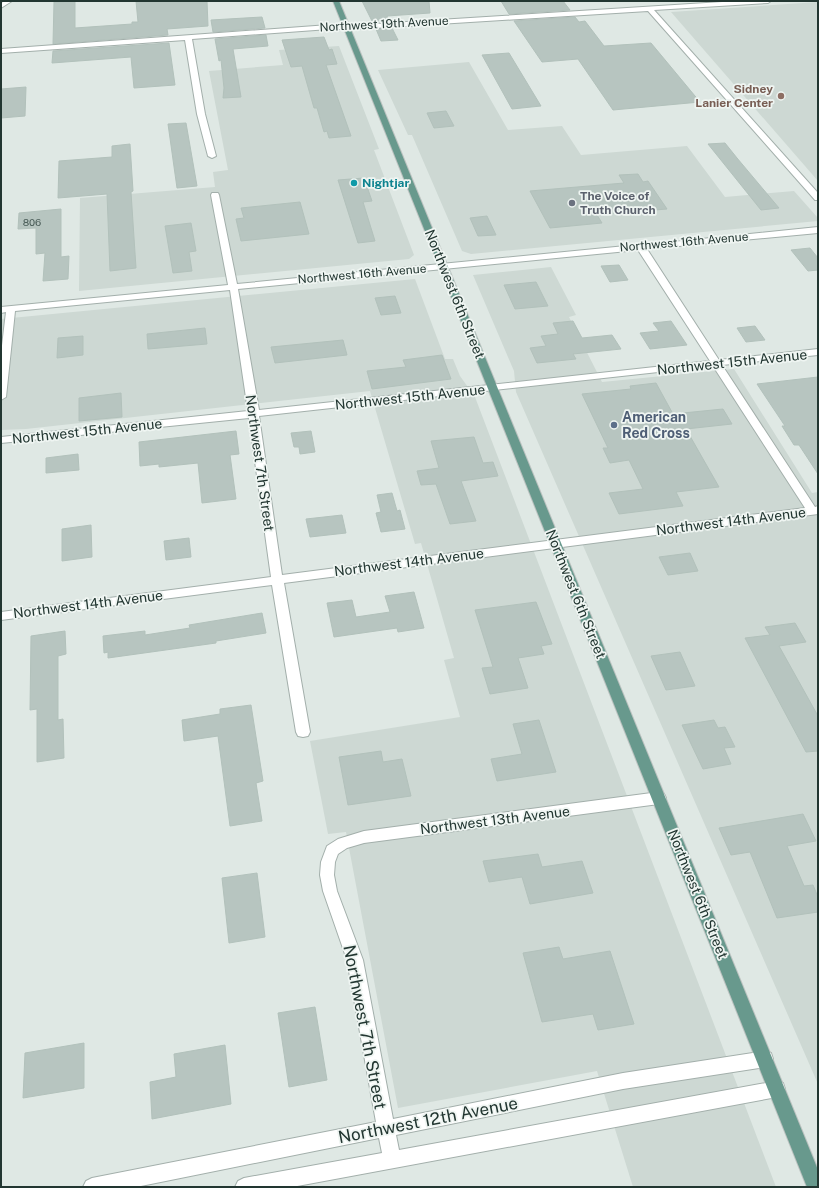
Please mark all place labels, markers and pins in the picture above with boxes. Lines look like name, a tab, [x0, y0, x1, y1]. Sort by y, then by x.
place label: Sidney Lanier Center	[695, 82, 773, 110]
marker: Sidney Lanier Center	[776, 91, 786, 101]
place label: Nightjar	[362, 176, 409, 190]
marker: Nightjar	[349, 178, 359, 188]
place label: The Voice of Truth Church	[580, 189, 656, 217]
marker: The Voice of Truth Church	[567, 198, 577, 208]
place label: American Red Cross	[622, 409, 690, 441]
marker: American Red Cross	[609, 420, 619, 430]

